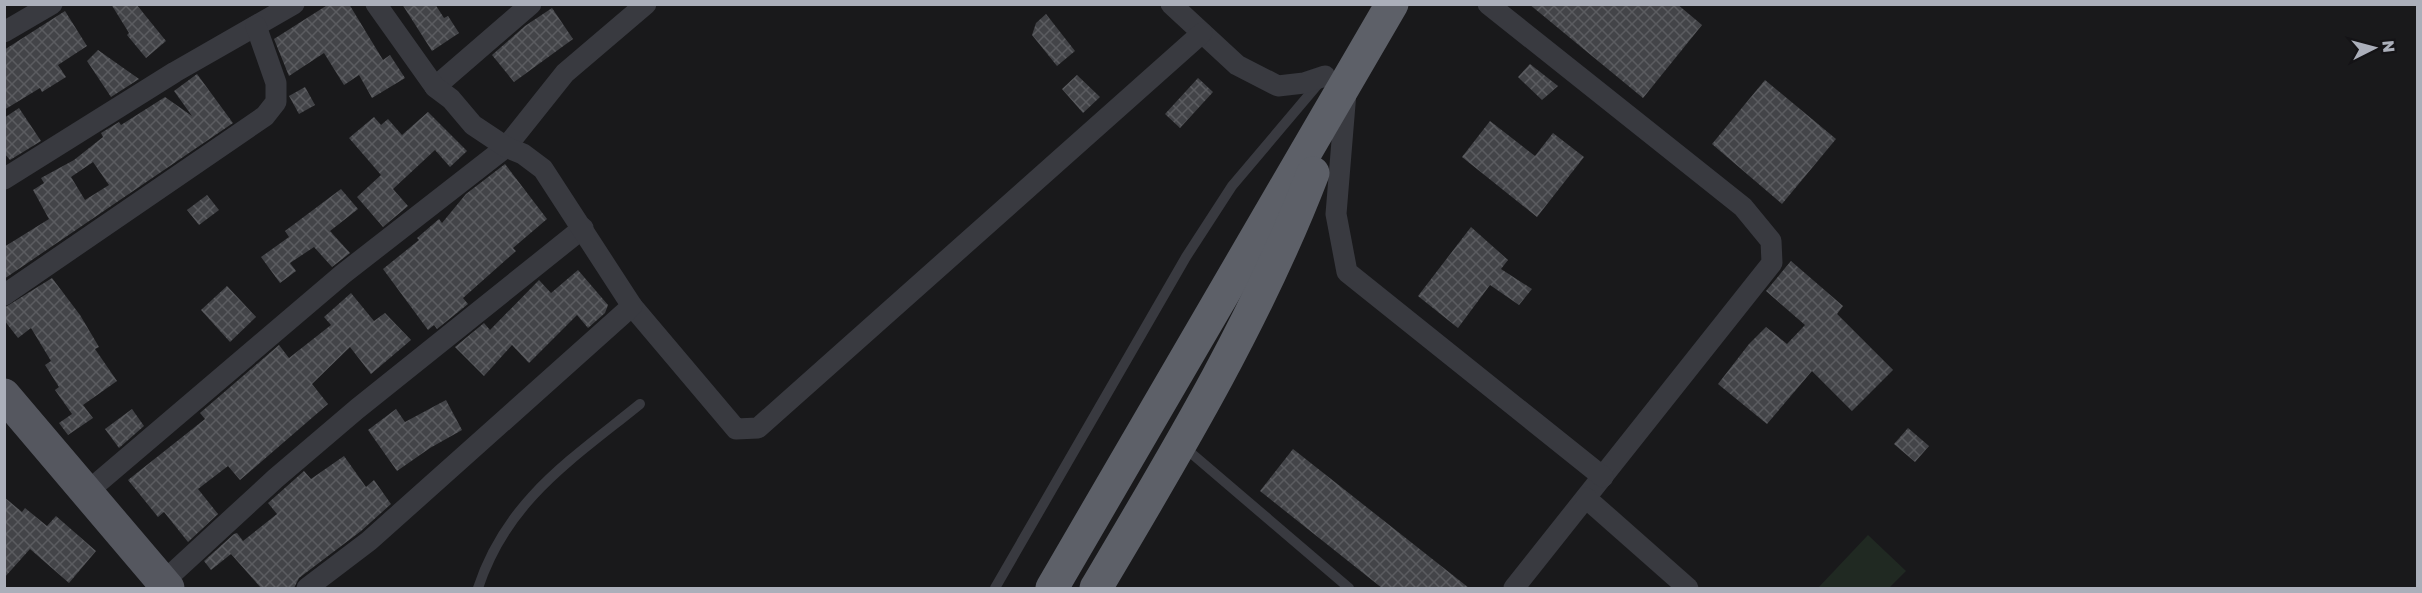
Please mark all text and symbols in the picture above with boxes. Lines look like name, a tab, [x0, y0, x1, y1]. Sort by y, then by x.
north arrow	[2344, 18, 2404, 78]
text: N	[2378, 39, 2399, 54]

